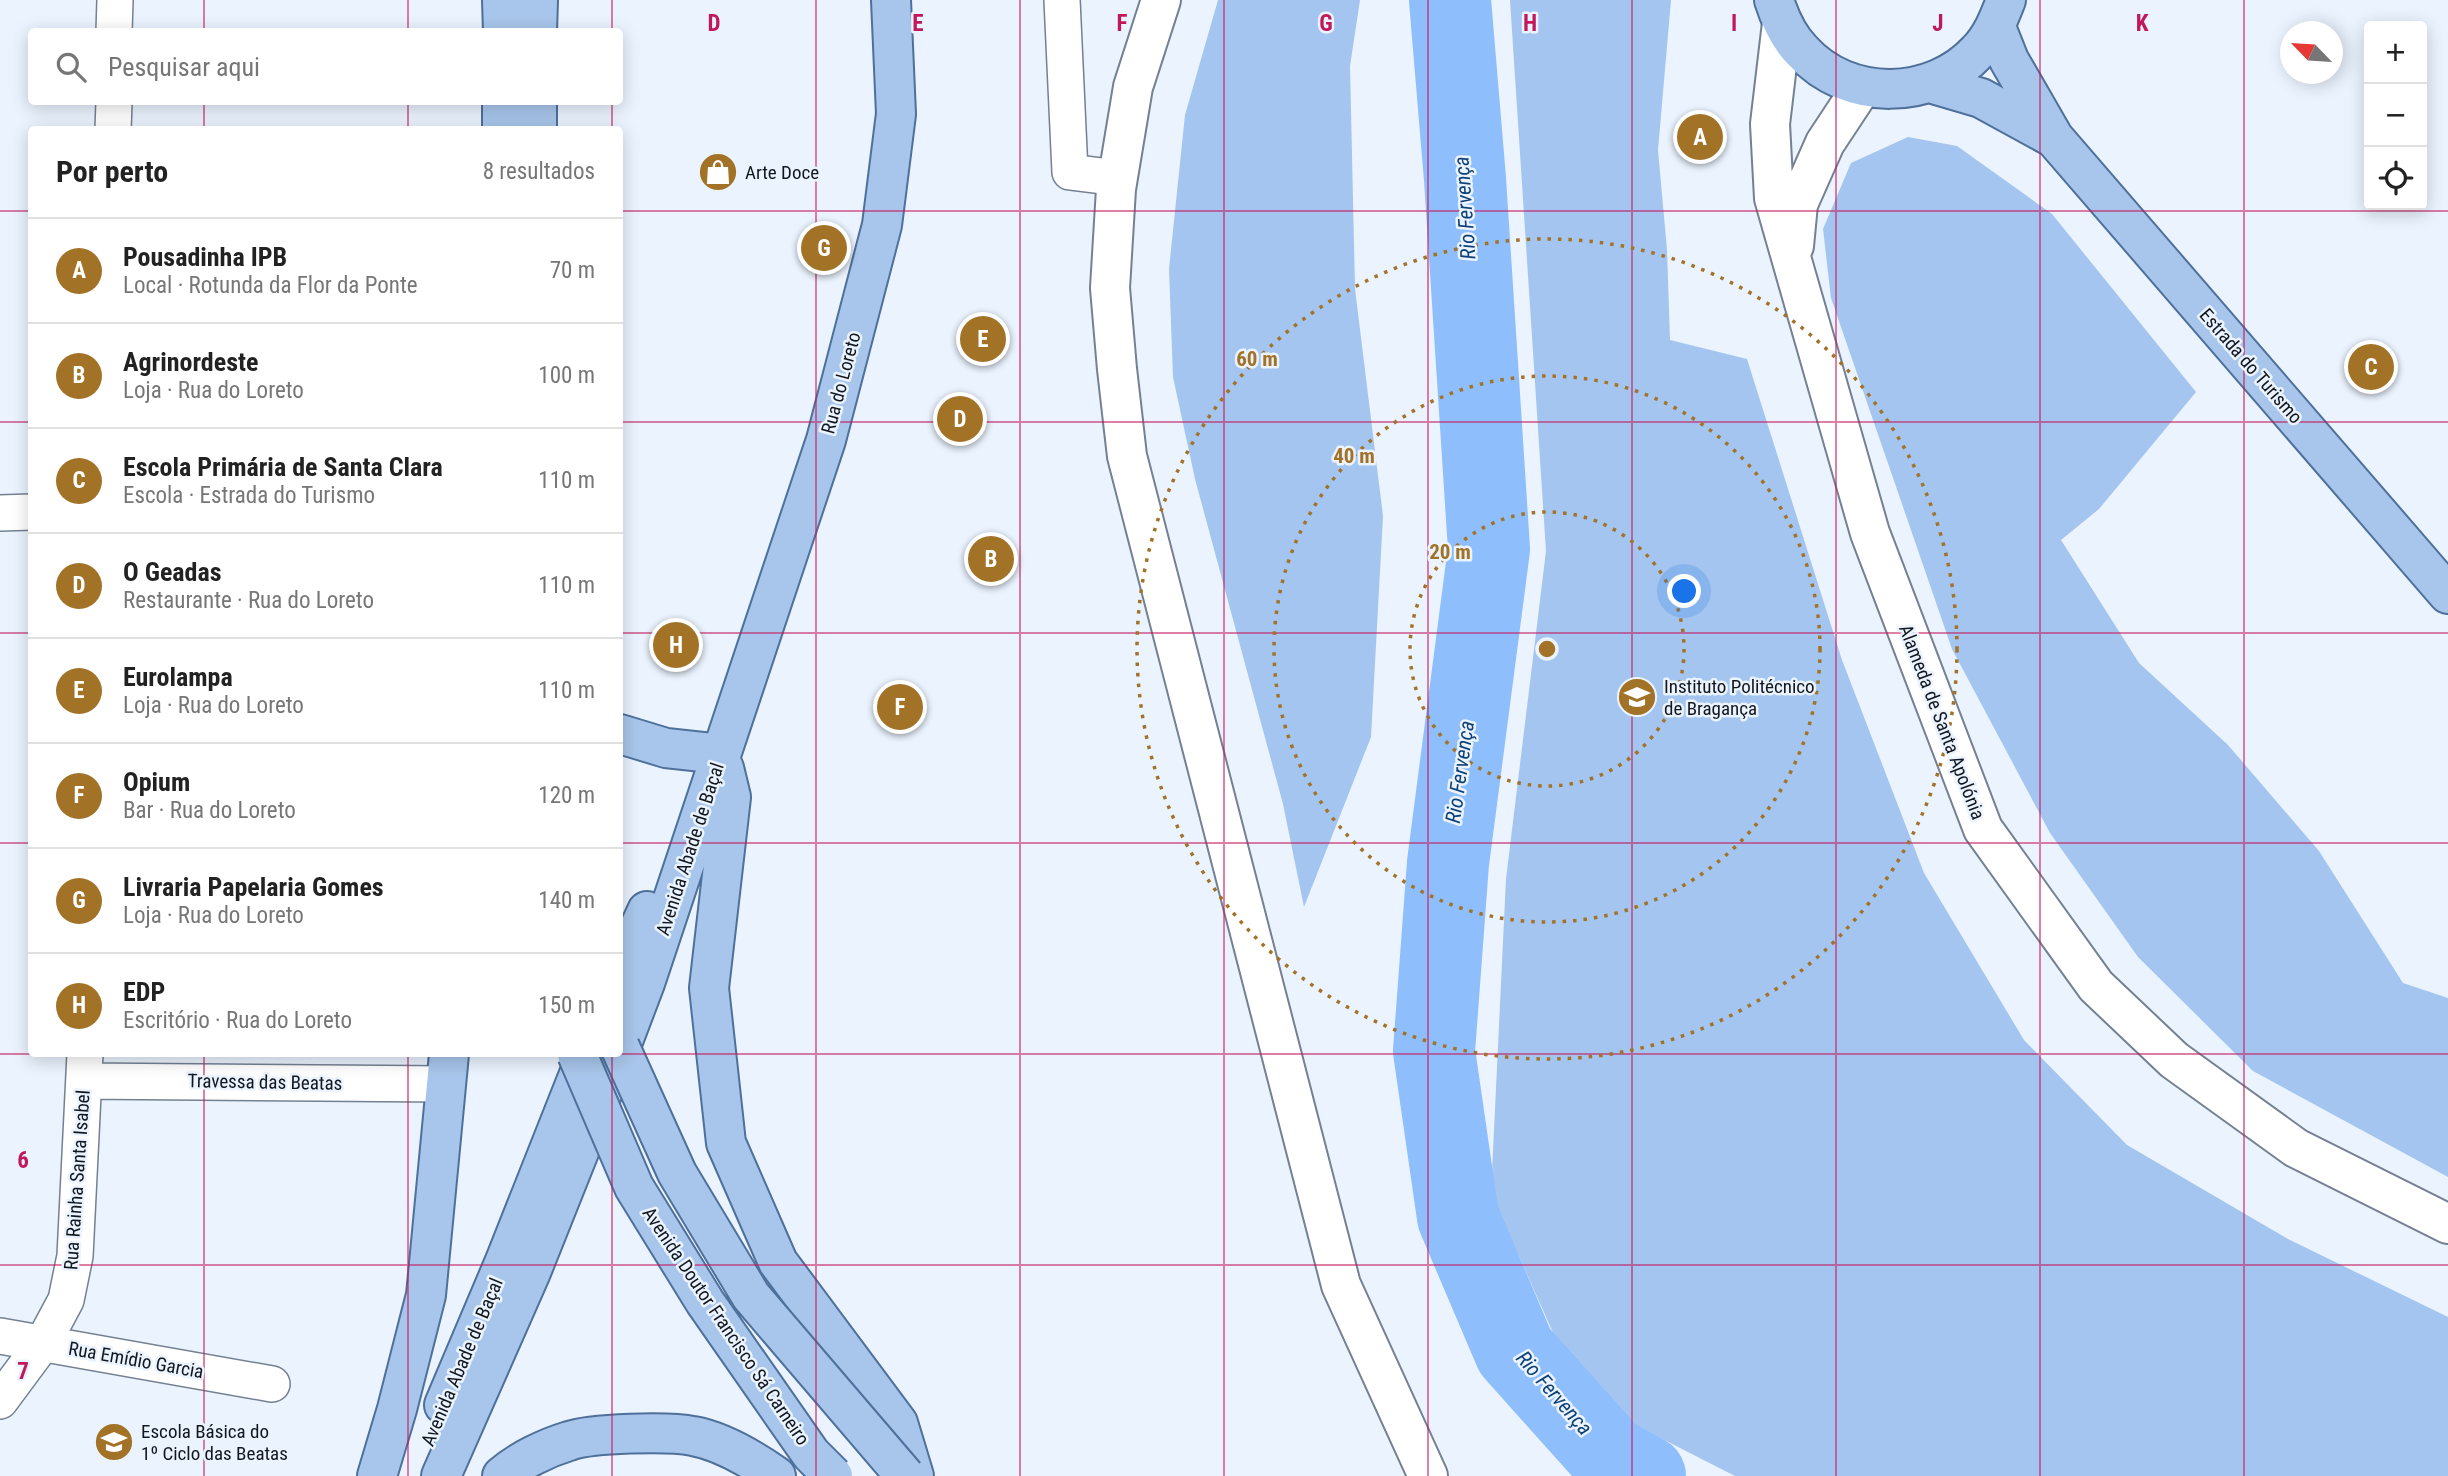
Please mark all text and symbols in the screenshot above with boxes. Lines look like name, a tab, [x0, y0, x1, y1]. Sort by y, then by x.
text: D	[708, 10, 721, 37]
text: E	[912, 10, 924, 37]
text: F	[1117, 10, 1128, 37]
text: G	[1319, 10, 1333, 37]
text: H	[1523, 10, 1537, 37]
text: I	[1731, 10, 1737, 37]
text: J	[1932, 10, 1944, 37]
text: K	[2136, 10, 2149, 37]
north arrow	[2280, 21, 2343, 84]
map controls	[2364, 21, 2427, 210]
button: +	[2364, 21, 2427, 84]
search box	[28, 28, 623, 105]
icon: search	[52, 48, 90, 86]
text: Pesquisar aqui	[108, 52, 260, 82]
button: −	[2364, 84, 2427, 147]
pin: A	[1677, 111, 1723, 163]
button: locate	[2364, 147, 2427, 210]
shop icon: Arte Doce	[697, 151, 739, 193]
text: Por perto	[56, 154, 168, 189]
water label: Rio Fervença	[1449, 156, 1481, 260]
text: 8 resultados	[483, 158, 595, 185]
place label: Arte Doce	[745, 161, 819, 184]
pin: G	[801, 222, 847, 274]
text: Pousadinha IPB	[123, 242, 287, 272]
text: A	[72, 257, 86, 284]
text: 70 m	[550, 257, 595, 284]
text: Local · Rotunda da Flor da Ponte	[123, 272, 418, 299]
street label: Estrada do Turismo	[2195, 304, 2307, 428]
pin: E	[960, 313, 1006, 365]
street label: Rua do Loreto	[816, 330, 866, 436]
pin: C	[2348, 341, 2394, 393]
text: Agrinordeste	[123, 347, 258, 377]
text: 60 m	[1236, 347, 1278, 371]
text: B	[73, 362, 85, 389]
text: 100 m	[538, 362, 595, 389]
text: Loja · Rua do Loreto	[123, 377, 304, 404]
pin: D	[937, 393, 983, 445]
text: 40 m	[1333, 444, 1375, 468]
text: Escola Primária de Santa Clara	[123, 452, 443, 482]
text: C	[72, 467, 86, 494]
text: 110 m	[538, 467, 595, 494]
text: Escola · Estrada do Turismo	[123, 482, 375, 509]
pin: B	[968, 533, 1014, 585]
text: 20 m	[1429, 540, 1471, 564]
text: O Geadas	[123, 557, 222, 587]
text: D	[73, 572, 86, 599]
text: 110 m	[538, 572, 595, 599]
your location	[1667, 574, 1701, 608]
text: Restaurante · Rua do Loreto	[123, 587, 374, 614]
pin: H	[653, 619, 699, 671]
street label: Alameda de Santa Apolónia	[1894, 621, 1990, 823]
centre of rings	[1535, 637, 1559, 661]
text: Eurolampa	[123, 662, 233, 692]
place label: Instituto Politécnico de Bragança	[1664, 675, 1815, 720]
school or university icon: Instituto Politécnico de Bragança	[1616, 676, 1658, 718]
text: E	[73, 677, 85, 704]
text: 110 m	[538, 677, 595, 704]
pin: F	[877, 681, 923, 733]
text: Loja · Rua do Loreto	[123, 692, 304, 719]
water label: Rio Fervença	[1441, 719, 1479, 825]
street label: Avenida Abade de Baçal	[651, 760, 729, 938]
text: Opium	[123, 767, 190, 797]
text: F	[74, 782, 84, 809]
text: 120 m	[538, 782, 595, 809]
text: Bar · Rua do Loreto	[123, 797, 296, 824]
text: Livraria Papelaria Gomes	[123, 872, 384, 902]
text: G	[72, 887, 86, 914]
text: 140 m	[538, 887, 595, 914]
text: Loja · Rua do Loreto	[123, 902, 304, 929]
text: EDP	[123, 977, 165, 1007]
text: H	[72, 992, 86, 1019]
text: 150 m	[538, 992, 595, 1019]
text: Escritório · Rua do Loreto	[123, 1007, 352, 1034]
street label: Travessa das Beatas	[188, 1069, 342, 1095]
street label: Rua Rainha Santa Isabel	[59, 1089, 95, 1271]
text: 6	[17, 1147, 29, 1174]
street label: Avenida Doutor Francisco Sá Carneiro	[638, 1203, 814, 1449]
street label: Avenida Abade de Baçal	[416, 1274, 508, 1450]
street label: Rua Emídio Garcia	[67, 1337, 205, 1383]
water label: Rio Fervença	[1511, 1346, 1597, 1440]
text: 7	[17, 1358, 29, 1385]
place label: Escola Básica do 1º Ciclo das Beatas	[141, 1420, 288, 1465]
school or university icon: Escola Básica do 1º Ciclo das Beatas	[93, 1421, 135, 1463]

